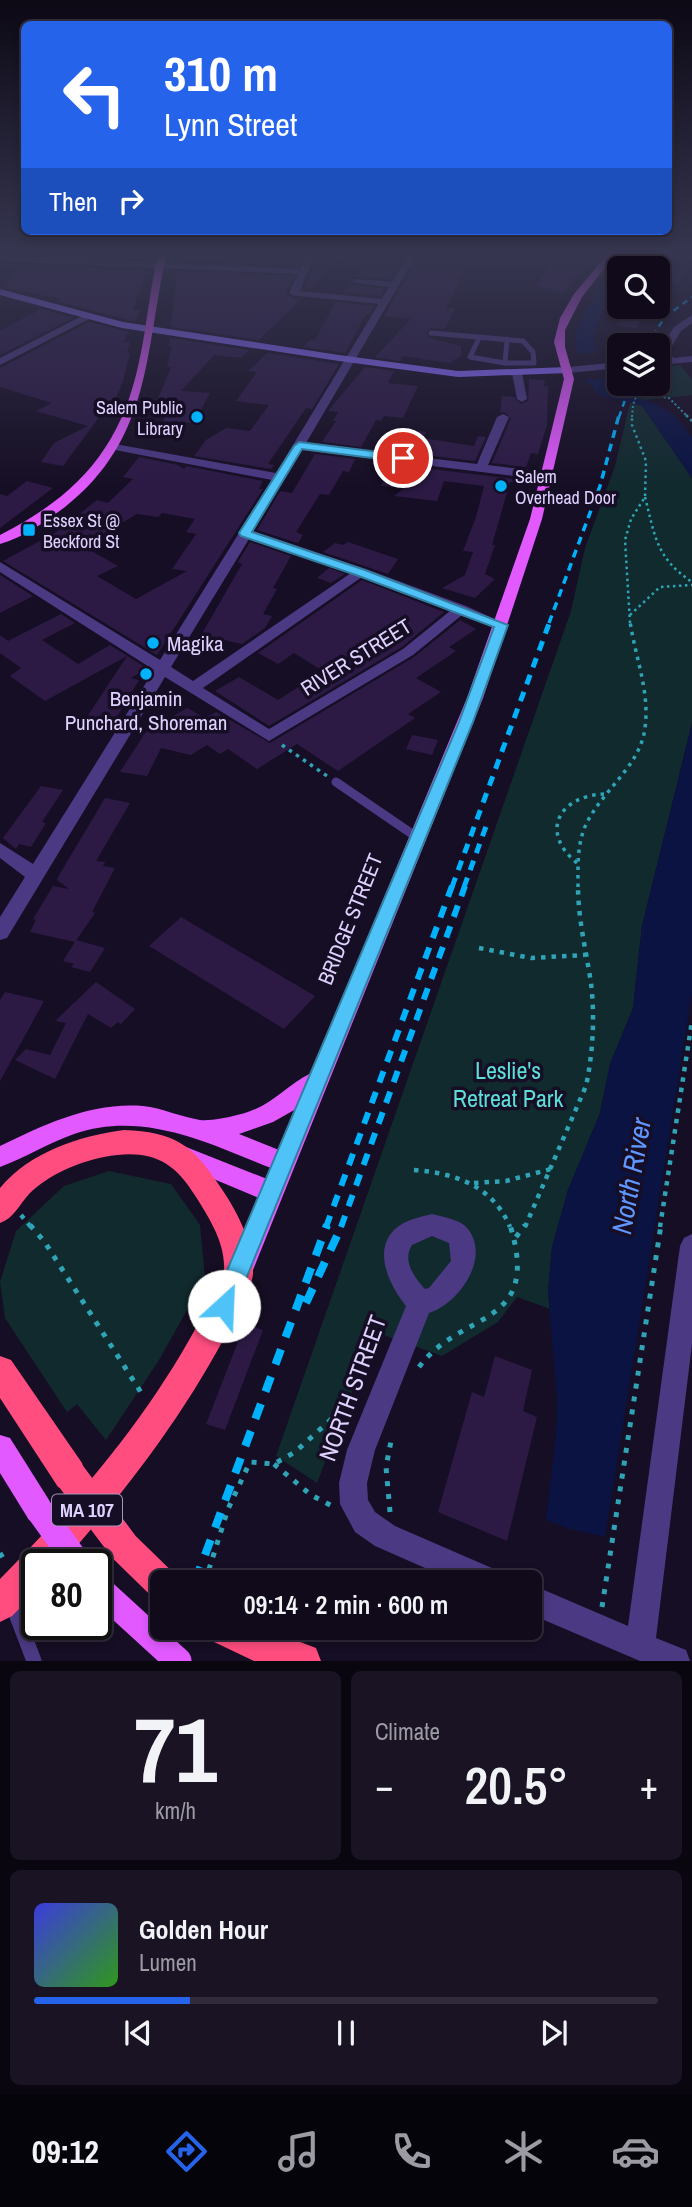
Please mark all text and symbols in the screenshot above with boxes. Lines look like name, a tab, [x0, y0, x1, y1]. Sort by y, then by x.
text: 310 m	[164, 40, 278, 106]
icon: left	[49, 49, 140, 140]
text: Lynn Street	[164, 103, 297, 146]
icon: right	[112, 182, 150, 220]
text: Then	[49, 184, 98, 219]
map controls	[607, 256, 670, 396]
button: search	[607, 256, 670, 319]
button: layers	[607, 333, 670, 396]
place label: Salem Public Library	[96, 395, 184, 441]
marker: Salem Public Library	[189, 409, 205, 425]
pin	[373, 428, 433, 488]
icon: arrive	[384, 439, 422, 477]
place label: Salem Overhead Door	[515, 464, 616, 510]
marker: Salem Overhead Door	[493, 478, 509, 494]
place label: Essex St @ Beckford St	[43, 508, 120, 554]
marker: Essex St @ Beckford St	[21, 522, 37, 538]
street label: RIVER STREET	[295, 611, 417, 703]
place label: Magika	[167, 629, 224, 658]
marker: Magika	[145, 635, 161, 651]
marker: Benjamin Punchard, Shoreman	[138, 666, 154, 682]
place label: Benjamin Punchard, Shoreman	[65, 684, 227, 737]
street label: BRIDGE STREET	[311, 849, 390, 989]
park label: Leslie's Retreat Park	[453, 1054, 563, 1114]
water label: North River	[602, 1114, 660, 1237]
position arrow	[187, 1269, 261, 1343]
street label: NORTH STREET	[311, 1311, 393, 1465]
road number: MA 107	[52, 1494, 122, 1526]
speed limit sign: 80	[21, 1549, 112, 1640]
text: 09:14 · 2 min · 600 m	[244, 1587, 448, 1622]
text: 71	[134, 1688, 217, 1810]
text: Climate	[375, 1716, 440, 1747]
text: 20.5°	[465, 1750, 568, 1820]
text: −	[375, 1760, 393, 1811]
text: +	[640, 1760, 658, 1811]
text: km/h	[155, 1795, 196, 1826]
text: Golden Hour	[139, 1912, 268, 1947]
text: Lumen	[139, 1947, 197, 1978]
icon: previous	[119, 2014, 157, 2052]
icon: pause	[327, 2014, 365, 2052]
icon: next	[535, 2014, 573, 2052]
icon: directions	[162, 2127, 211, 2176]
icon: music	[274, 2127, 323, 2176]
icon: phone	[387, 2127, 436, 2176]
icon: climate	[499, 2127, 548, 2176]
icon: car	[611, 2127, 660, 2176]
text: 09:12	[32, 2130, 99, 2173]

